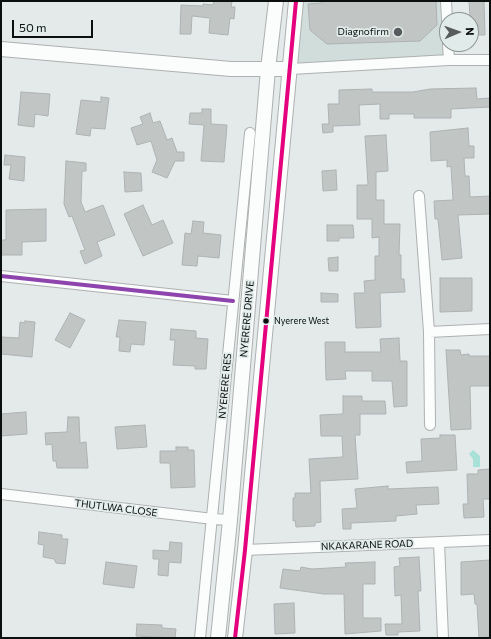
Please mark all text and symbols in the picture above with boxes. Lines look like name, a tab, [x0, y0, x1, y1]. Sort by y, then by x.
scale bar	[14, 12, 95, 38]
north arrow	[439, 12, 479, 52]
text: 50 m	[19, 20, 47, 34]
place label: Diagnofirm	[338, 26, 389, 38]
marker: Diagnofirm	[392, 26, 404, 38]
text: N	[464, 27, 477, 36]
street label: NYERERE DRIVE	[238, 280, 256, 358]
marker: Nyerere West	[261, 316, 271, 326]
place label: Nyerere West	[274, 316, 329, 326]
street label: NYERERE RES	[216, 353, 234, 419]
street label: THUTLWA CLOSE	[74, 497, 158, 519]
street label: NKAKARANE ROAD	[321, 537, 413, 553]

